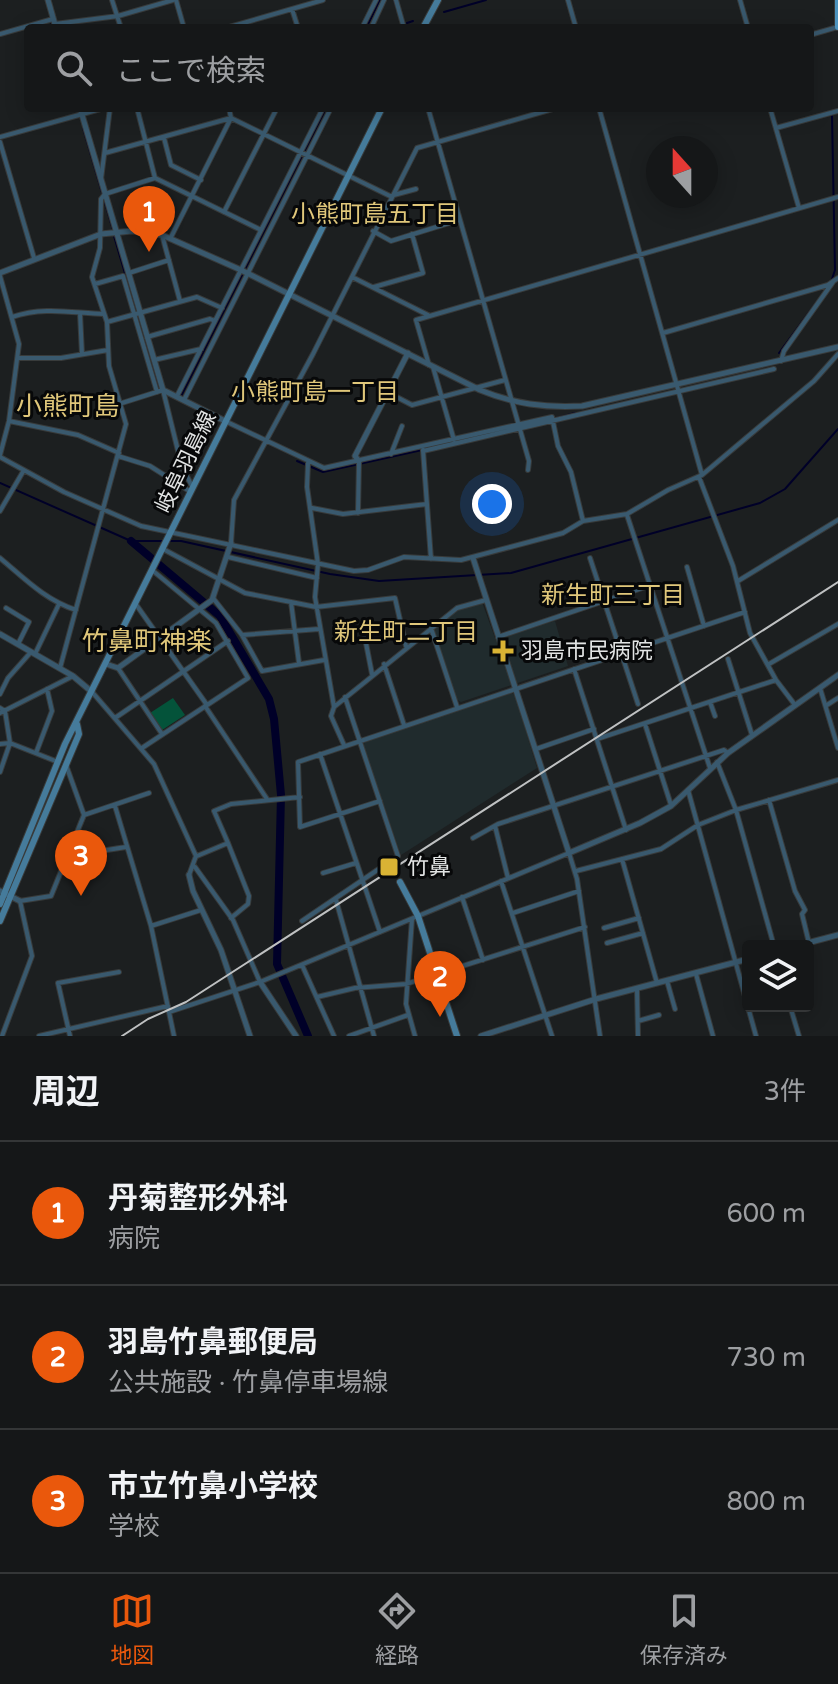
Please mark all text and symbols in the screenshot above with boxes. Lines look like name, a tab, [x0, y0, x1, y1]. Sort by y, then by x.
search box	[24, 24, 814, 112]
icon: search	[52, 46, 96, 90]
text: ここで検索	[116, 53, 266, 90]
north arrow	[646, 136, 718, 208]
pin: 1	[123, 186, 175, 252]
district label: 小熊町島五丁目	[291, 200, 459, 229]
district label: 小熊町島一丁目	[231, 378, 399, 407]
district label: 小熊町島	[16, 391, 120, 422]
street label: 岐阜羽島線	[150, 407, 222, 517]
your location	[472, 484, 512, 524]
district label: 新生町三丁目	[541, 581, 685, 610]
district label: 新生町二丁目	[334, 618, 478, 647]
district label: 竹鼻町神楽	[82, 626, 212, 657]
place label: 羽島市民病院	[521, 638, 653, 664]
marker: 羽島市民病院	[492, 640, 514, 662]
pin: 3	[55, 830, 107, 896]
place label: 竹鼻	[407, 854, 451, 880]
marker: 竹鼻	[378, 856, 400, 878]
map controls	[742, 940, 814, 1012]
button: layers	[742, 940, 814, 1012]
pin: 2	[414, 951, 466, 1017]
text: 周辺	[32, 1072, 100, 1113]
text: 3件	[764, 1076, 806, 1107]
text: 丹菊整形外科	[108, 1180, 288, 1217]
text: 1	[50, 1198, 66, 1229]
text: 600 m	[726, 1198, 806, 1229]
text: 病院	[108, 1223, 160, 1254]
text: 羽島竹鼻郵便局	[108, 1324, 318, 1361]
text: 2	[50, 1342, 66, 1373]
text: 730 m	[726, 1342, 806, 1373]
text: 公共施設 · 竹鼻停車場線	[108, 1367, 388, 1398]
text: 市立竹鼻小学校	[108, 1468, 318, 1505]
text: 3	[50, 1486, 66, 1517]
text: 800 m	[726, 1486, 806, 1517]
text: 学校	[108, 1511, 160, 1542]
tab: 地図	[110, 1589, 154, 1669]
tab: 経路	[375, 1589, 419, 1669]
tab: 保存済み	[640, 1589, 728, 1669]

